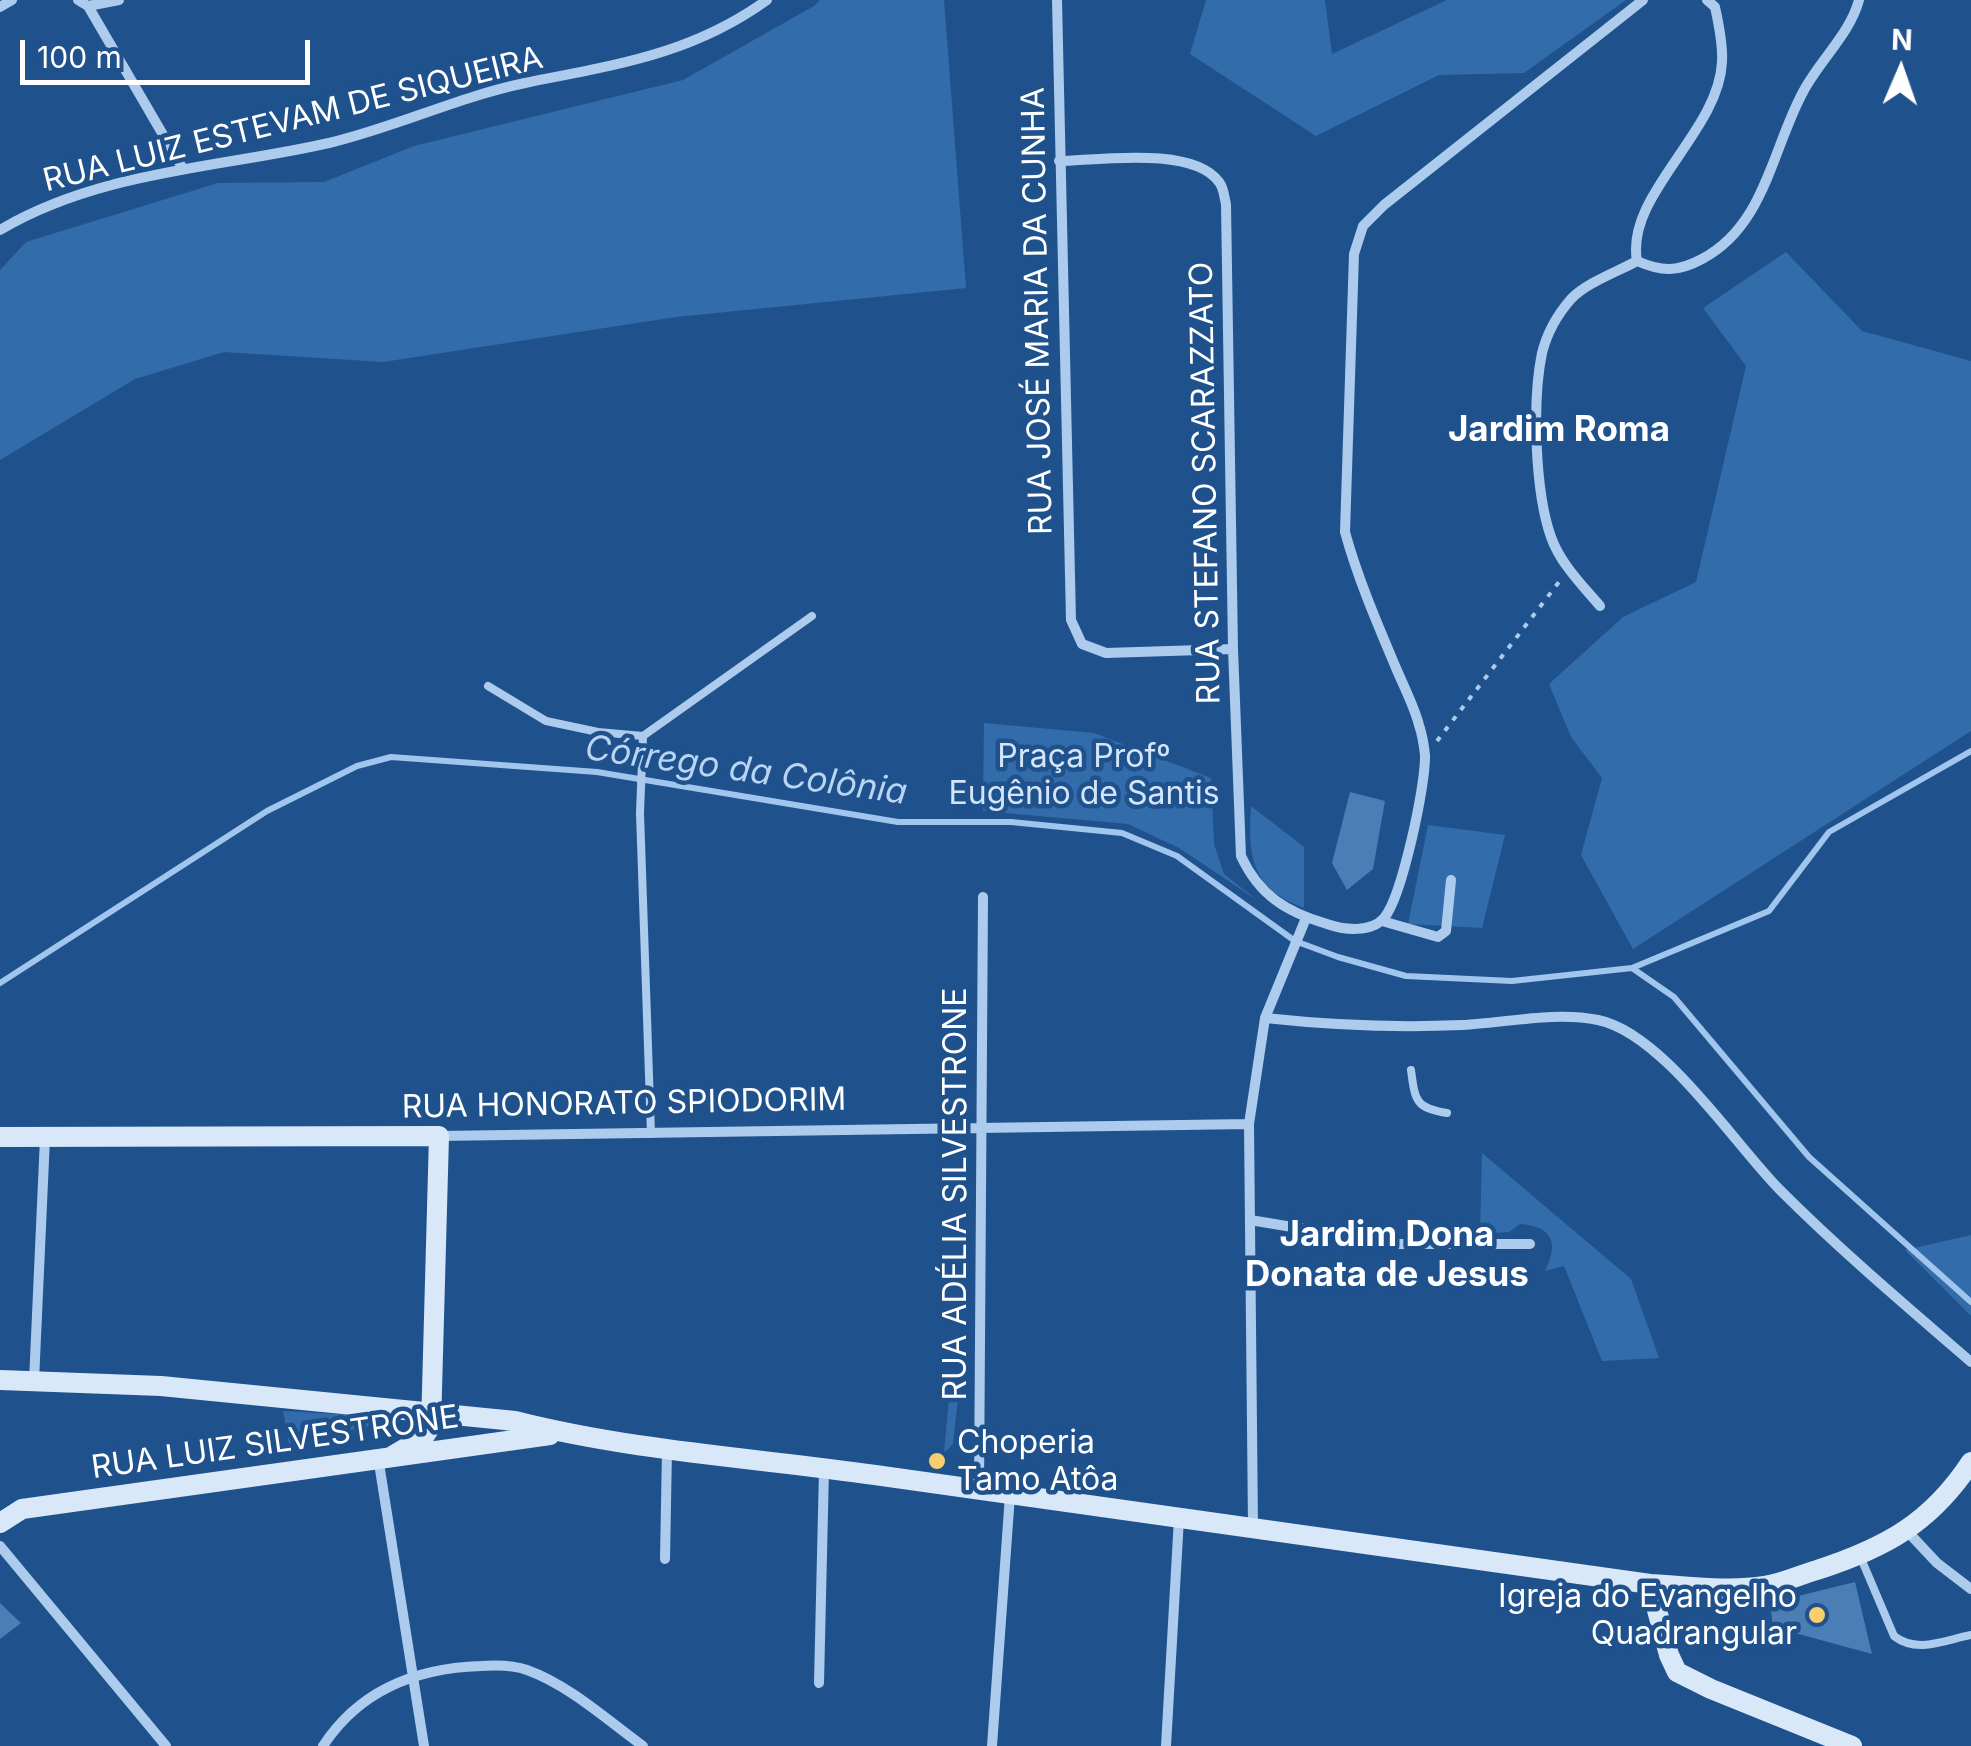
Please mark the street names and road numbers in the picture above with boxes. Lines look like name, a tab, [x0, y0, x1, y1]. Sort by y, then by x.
street label: RUA LUIZ ESTEVAM DE SIQUEIRA	[39, 39, 547, 201]
street label: RUA JOSÉ MARIA DA CUNHA	[1015, 87, 1061, 535]
street label: RUA STEFANO SCARAZZATO	[1183, 261, 1229, 705]
street label: RUA ADÉLIA SILVESTRONE	[937, 988, 975, 1400]
street label: RUA HONORATO SPIODORIM	[401, 1081, 847, 1127]
street label: RUA LUIZ SILVESTRONE	[89, 1398, 461, 1488]

